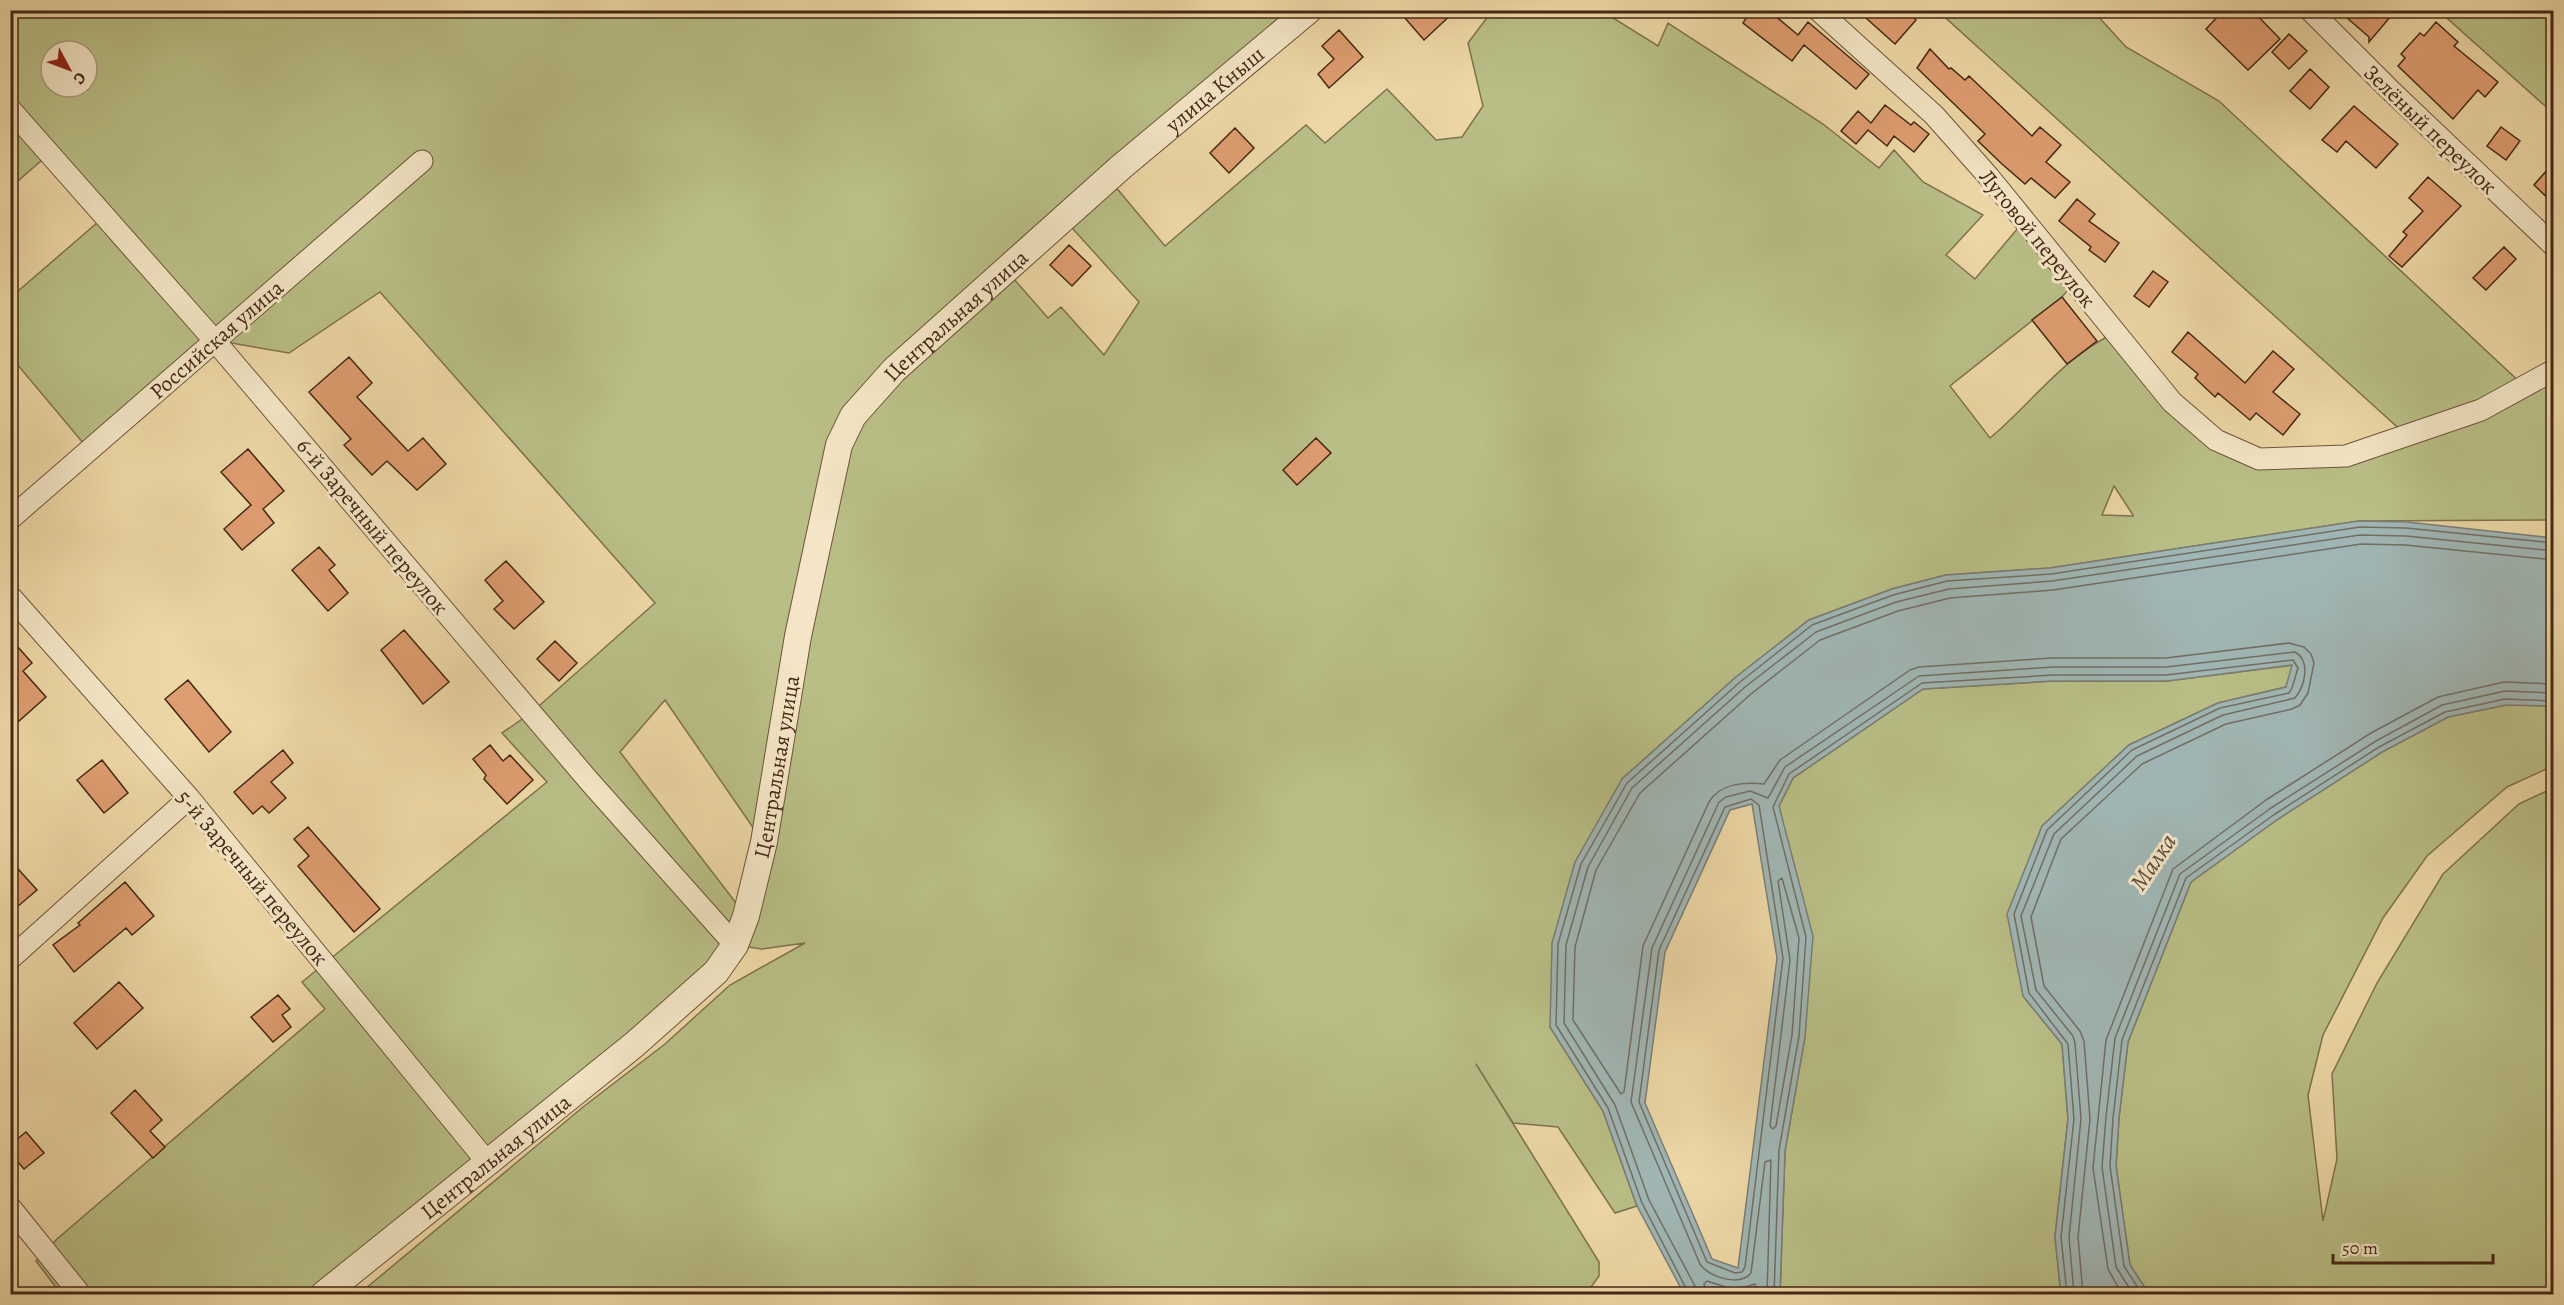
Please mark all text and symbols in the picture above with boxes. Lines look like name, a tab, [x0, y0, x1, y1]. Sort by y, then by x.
north arrow	[39, 39, 99, 99]
street label: улица Кныш	[1159, 40, 1271, 140]
street label: Зелёный переулок	[2357, 58, 2504, 201]
text: С	[68, 67, 91, 89]
street label: Луговой переулок	[1972, 163, 2102, 314]
street label: Центральная улица	[877, 242, 1036, 388]
street label: Российская улица	[143, 273, 291, 406]
street label: 6-й Заречный переулок	[289, 432, 455, 621]
street label: Центральная улица	[747, 672, 807, 861]
street label: 5-й Заречный переулок	[170, 783, 335, 972]
water label: Малка	[2122, 827, 2184, 897]
street label: Центральная улица	[415, 1087, 578, 1227]
scale bar	[2333, 1227, 2494, 1265]
text: 50 m	[2342, 1236, 2378, 1260]

